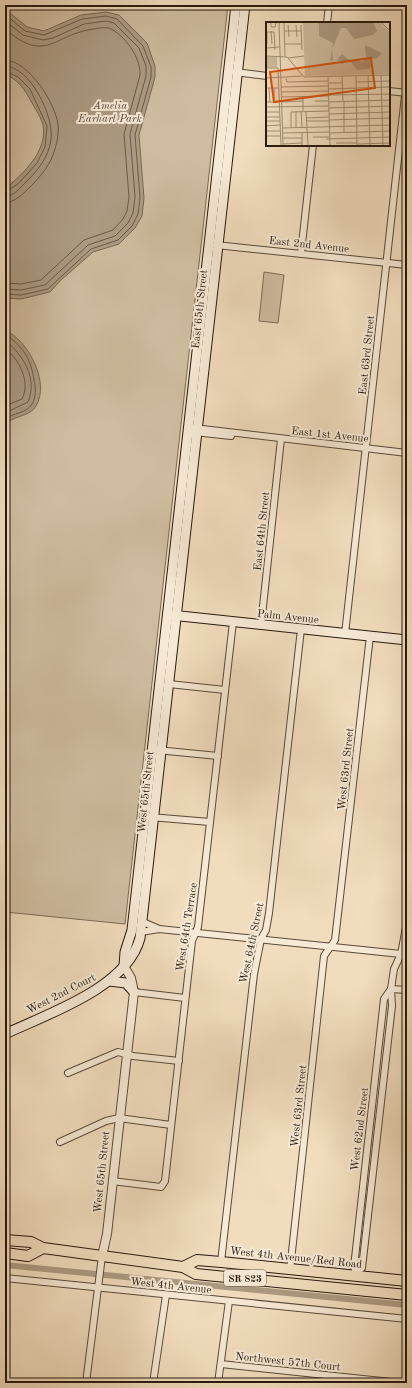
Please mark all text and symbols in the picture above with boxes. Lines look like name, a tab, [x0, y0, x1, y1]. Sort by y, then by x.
inset map	[266, 22, 390, 146]
park label: Amelia Earhart Park	[77, 101, 143, 125]
street label: East 2nd Avenue	[268, 236, 350, 255]
street label: East 65th Street	[191, 269, 210, 349]
street label: East 63rd Street	[358, 315, 377, 396]
street label: East 1st Avenue	[291, 426, 369, 445]
street label: East 64th Street	[253, 491, 272, 571]
street label: Palm Avenue	[256, 609, 319, 626]
street label: West 63rd Street	[337, 727, 356, 811]
street label: West 65th Street	[137, 751, 156, 834]
street label: West 64th Terrace	[175, 882, 200, 972]
street label: West 64th Street	[239, 902, 266, 985]
street label: West 2nd Court	[25, 972, 98, 1016]
street label: West 63rd Street	[290, 1064, 309, 1148]
street label: West 62nd Street	[350, 1087, 371, 1172]
street label: West 65th Street	[93, 1131, 112, 1214]
street label: West 4th Avenue/Red Road	[229, 1246, 363, 1271]
road number: SR 823	[224, 1270, 266, 1286]
street label: West 4th Avenue	[130, 1277, 212, 1296]
street label: Northwest 57th Court	[235, 1351, 341, 1374]

